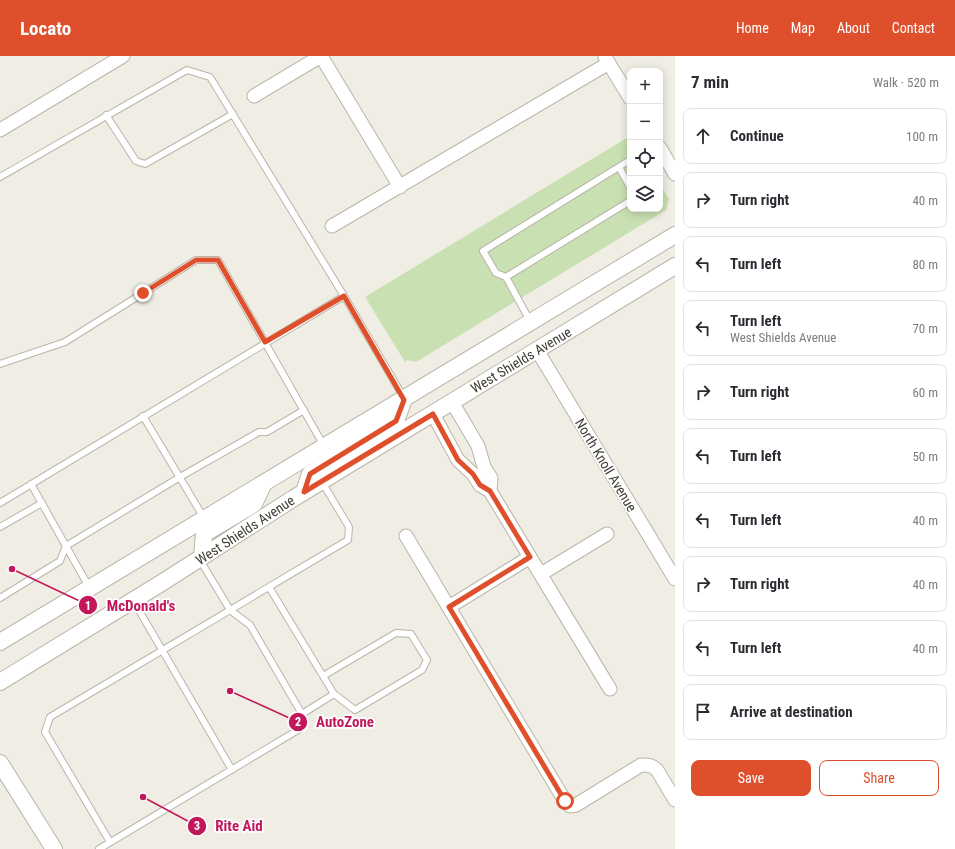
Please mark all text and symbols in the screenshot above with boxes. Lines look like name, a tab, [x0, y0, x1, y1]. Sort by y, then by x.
text: Locato	[20, 17, 71, 40]
text: Home	[736, 20, 769, 36]
text: Map	[791, 20, 815, 36]
text: About	[837, 20, 870, 36]
text: Contact	[892, 20, 935, 36]
map controls	[627, 68, 663, 212]
button: +	[627, 68, 663, 104]
text: 7 min	[691, 72, 729, 92]
text: Walk · 520 m	[873, 75, 939, 90]
button: −	[627, 104, 663, 140]
icon: ahead	[692, 125, 714, 147]
text: Continue	[730, 127, 784, 145]
text: 100 m	[906, 129, 938, 144]
button: locate	[627, 140, 663, 176]
button: layers	[627, 176, 663, 212]
icon: right	[692, 189, 714, 211]
text: Turn right	[730, 191, 789, 209]
text: 40 m	[912, 193, 938, 208]
icon: left	[692, 253, 714, 275]
text: Turn left	[730, 255, 781, 273]
text: 80 m	[912, 257, 938, 272]
route end	[134, 284, 152, 302]
text: Turn left	[730, 312, 781, 330]
icon: left	[692, 317, 714, 339]
text: 70 m	[912, 321, 938, 336]
street label: West Shields Avenue	[468, 323, 575, 396]
text: West Shields Avenue	[730, 330, 836, 345]
icon: right	[692, 381, 714, 403]
text: Turn right	[730, 383, 789, 401]
text: 60 m	[912, 385, 938, 400]
street label: North Knoll Avenue	[572, 416, 640, 515]
icon: left	[692, 445, 714, 467]
text: Turn left	[730, 447, 781, 465]
text: 50 m	[912, 449, 938, 464]
street label: West Shields Avenue	[193, 492, 298, 568]
icon: left	[692, 509, 714, 531]
text: Turn left	[730, 511, 781, 529]
text: 40 m	[912, 513, 938, 528]
icon: right	[692, 573, 714, 595]
text: Turn right	[730, 575, 789, 593]
text: 40 m	[912, 577, 938, 592]
callout: McDonald's	[78, 592, 183, 619]
text: McDonald's	[107, 597, 175, 615]
text: 1	[85, 599, 91, 613]
icon: left	[692, 637, 714, 659]
text: Turn left	[730, 639, 781, 657]
text: 40 m	[912, 641, 938, 656]
icon: arrive	[692, 701, 714, 723]
text: Arrive at destination	[730, 703, 853, 721]
callout: AutoZone	[288, 708, 382, 735]
text: AutoZone	[316, 713, 374, 731]
text: 2	[295, 715, 301, 729]
button: Save	[691, 760, 811, 796]
button: Share	[819, 760, 939, 796]
route start	[556, 792, 574, 810]
callout: Rite Aid	[187, 812, 270, 839]
text: Rite Aid	[215, 817, 263, 835]
text: 3	[194, 819, 200, 833]

